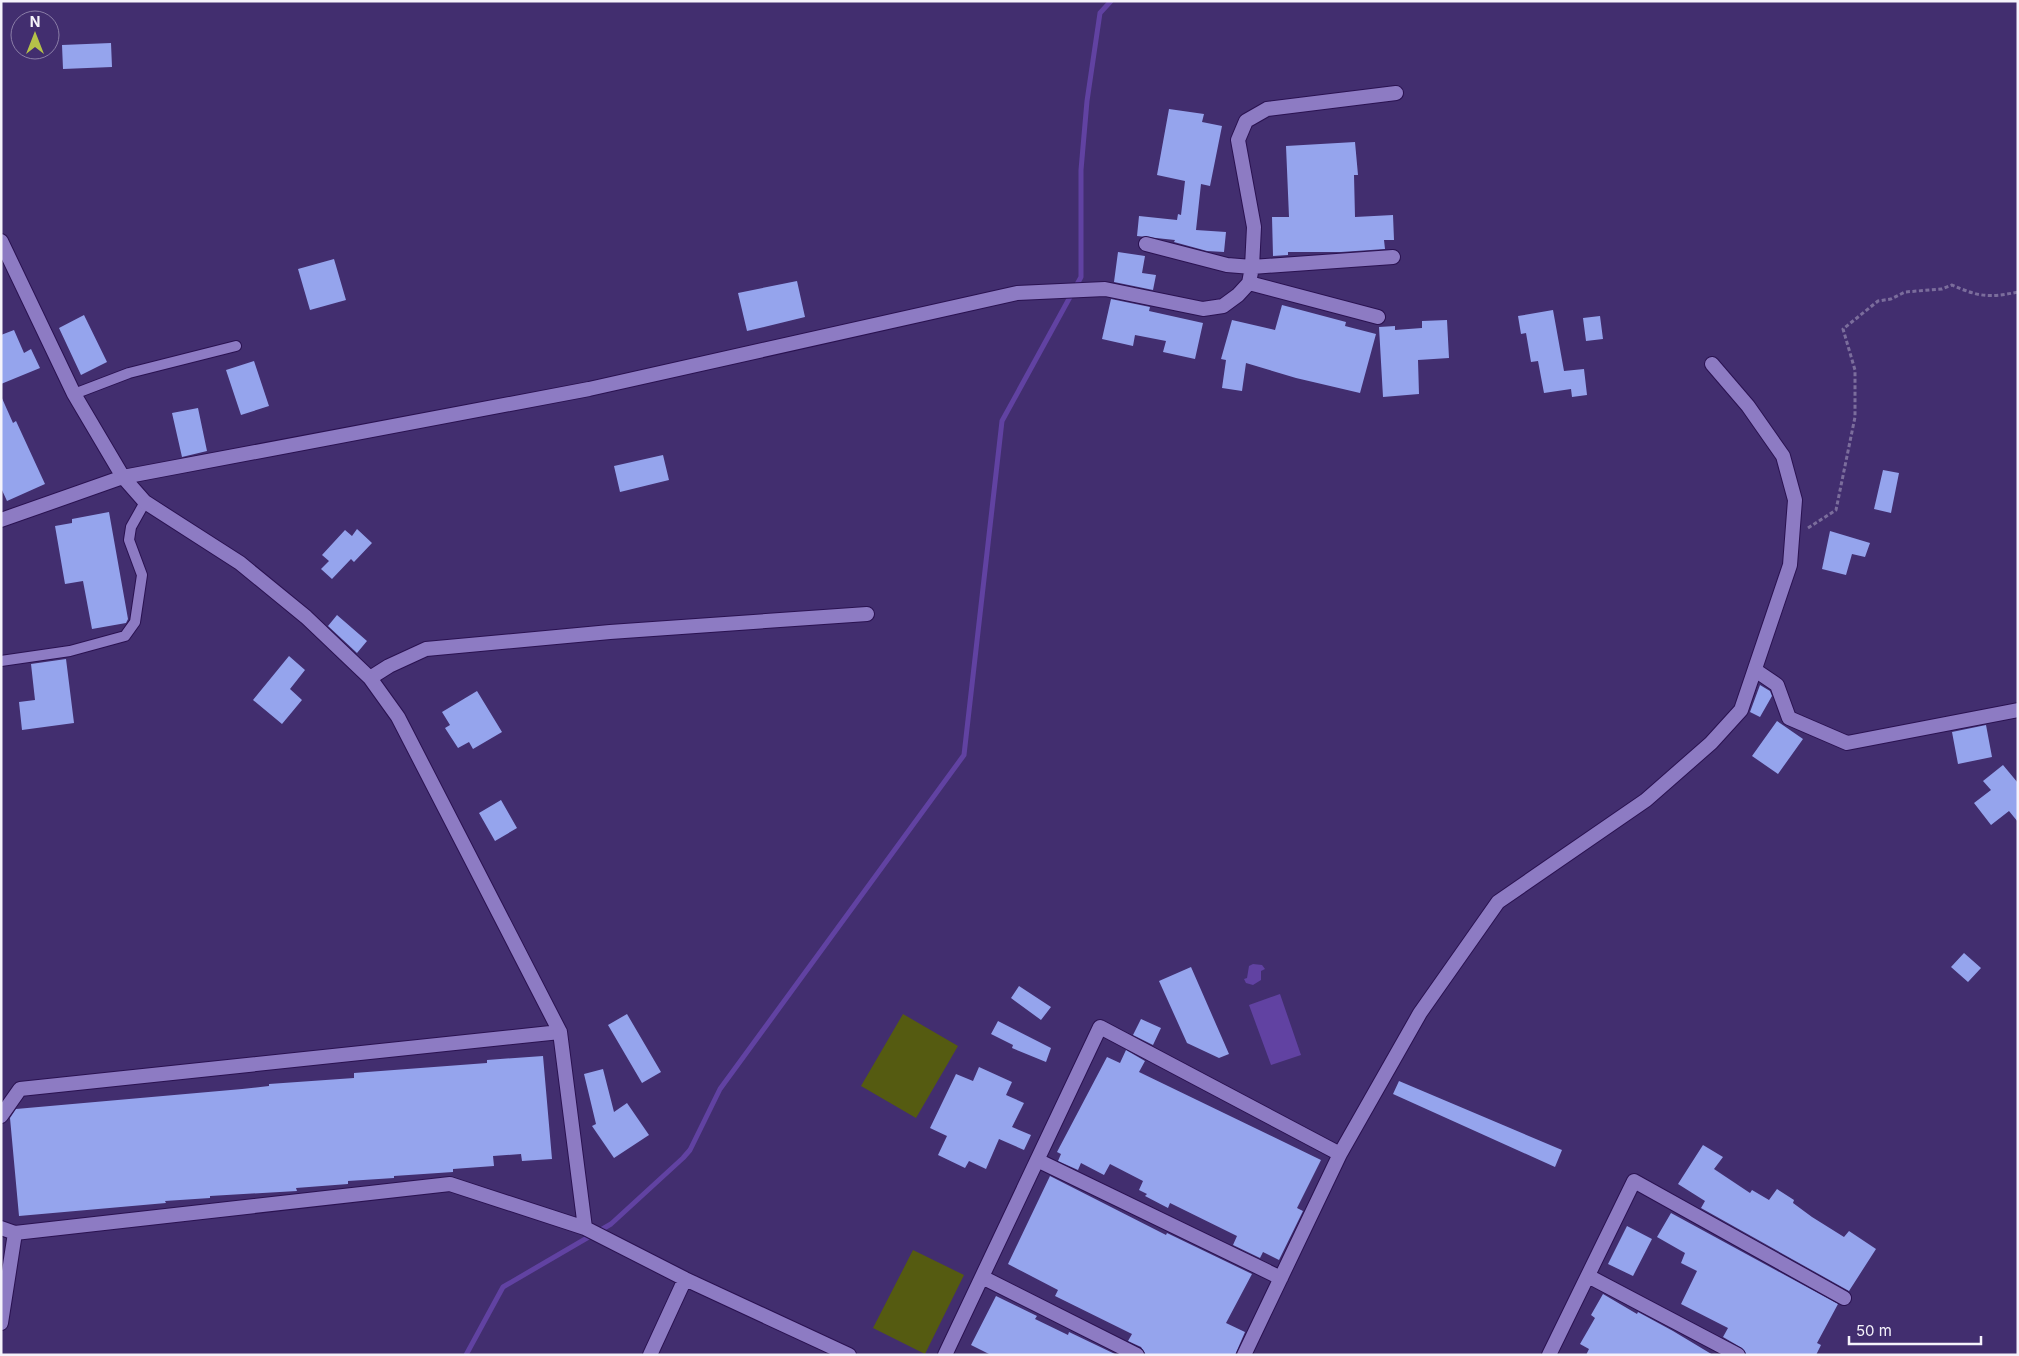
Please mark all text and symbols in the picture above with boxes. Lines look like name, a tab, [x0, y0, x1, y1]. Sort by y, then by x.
north arrow	[10, 10, 60, 60]
text: N	[30, 13, 40, 30]
scale bar	[1849, 1314, 1982, 1346]
text: 50 m	[1856, 1321, 1892, 1340]

